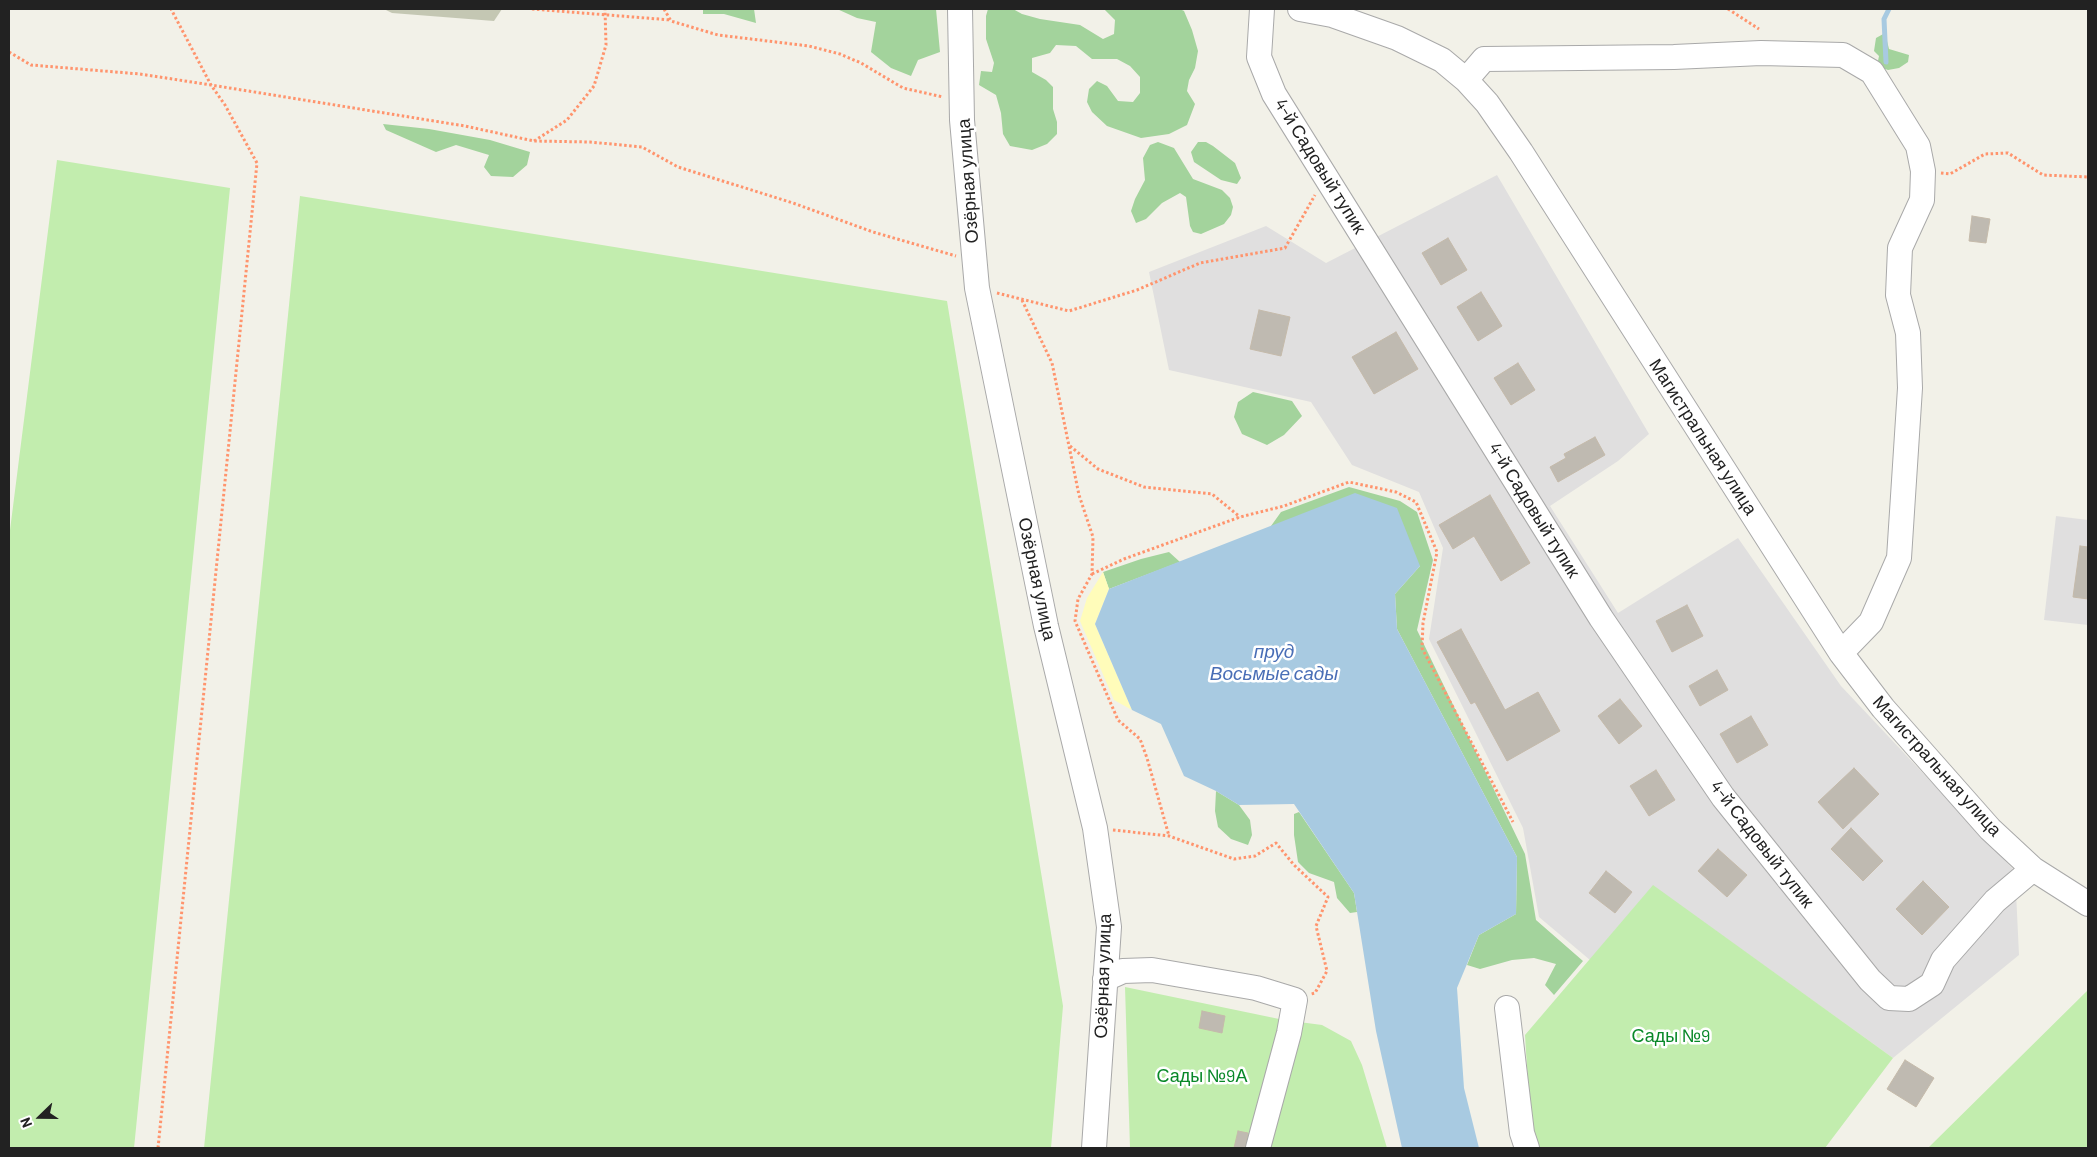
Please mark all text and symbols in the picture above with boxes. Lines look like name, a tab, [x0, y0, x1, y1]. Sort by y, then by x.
street label: 4-й Садовый тупик	[1270, 94, 1370, 238]
street label: Озёрная улица	[953, 118, 983, 244]
street label: Магистральная улица	[1644, 355, 1762, 519]
street label: 4-й Садовый тупик	[1484, 438, 1584, 582]
street label: Озёрная улица	[1013, 516, 1061, 642]
water label: пруд Восьмые сады	[1210, 641, 1338, 685]
street label: Магистральная улица	[1868, 691, 2006, 841]
street label: 4-й Садовый тупик	[1706, 776, 1818, 912]
street label: Озёрная улица	[1090, 913, 1116, 1039]
park label: Сады №9	[1632, 1025, 1710, 1047]
park label: Сады №9А	[1157, 1065, 1247, 1087]
north arrow	[15, 1092, 65, 1142]
text: N	[16, 1115, 35, 1130]

